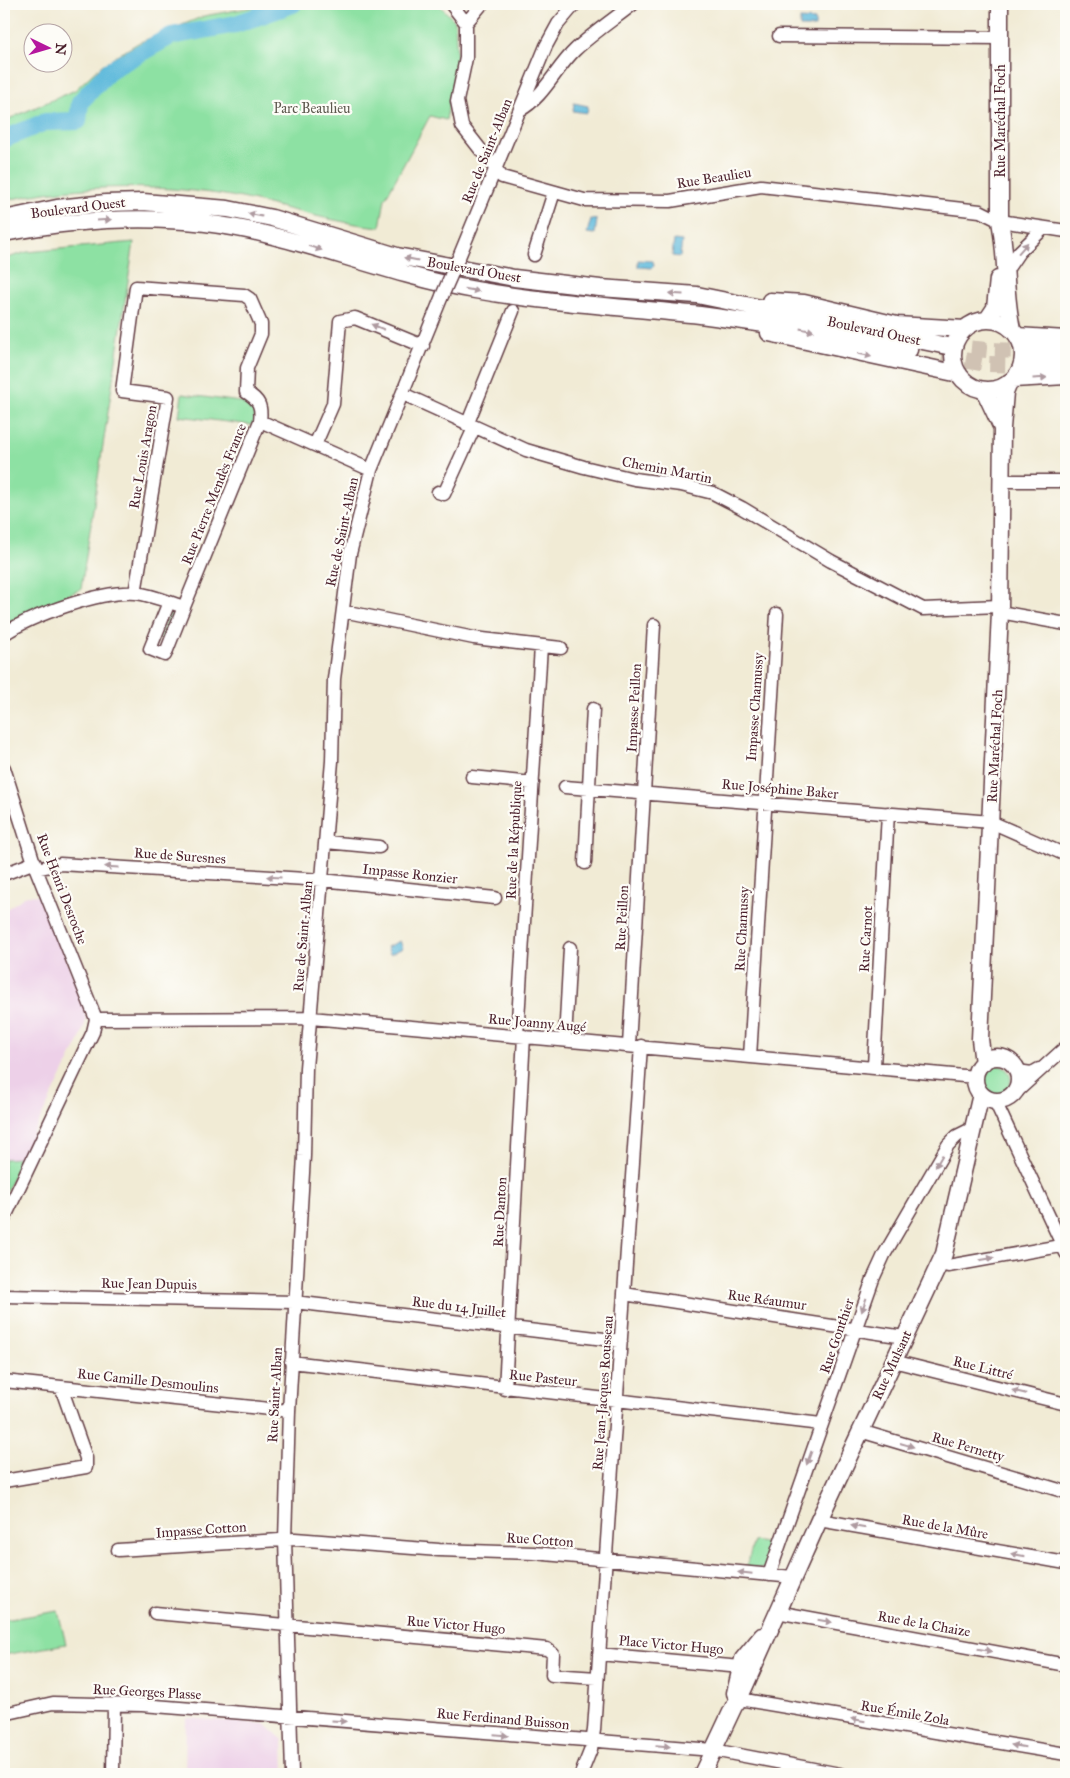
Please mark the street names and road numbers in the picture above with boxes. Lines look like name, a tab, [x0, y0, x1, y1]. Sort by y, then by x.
street label: Rue Maréchal Foch	[992, 64, 1009, 178]
street label: Rue de Saint-Alban	[458, 96, 516, 206]
street label: Rue Beaulieu	[675, 164, 753, 192]
street label: Boulevard Ouest	[30, 194, 126, 222]
street label: Boulevard Ouest	[426, 253, 522, 287]
street label: Boulevard Ouest	[826, 313, 922, 349]
street label: Rue Louis Aragon	[126, 403, 161, 510]
street label: Rue Pierre Mendès France	[178, 421, 250, 567]
street label: Chemin Martin	[621, 453, 714, 487]
street label: Rue de Saint-Alban	[322, 475, 362, 588]
street label: Impasse Chamussy	[743, 652, 767, 762]
street label: Impasse Peillon	[623, 663, 645, 753]
street label: Rue Maréchal Foch	[984, 689, 1006, 803]
street label: Rue Joséphine Baker	[721, 775, 840, 804]
street label: Rue de la République	[502, 780, 527, 900]
street label: Rue Henri Desroche	[33, 831, 91, 947]
street label: Rue de Suresnes	[134, 844, 226, 868]
street label: Impasse Ronzier	[362, 861, 459, 888]
street label: Rue de Saint-Alban	[290, 879, 316, 992]
street label: Rue Peillon	[612, 884, 632, 951]
street label: Rue Chamussy	[731, 886, 753, 972]
street label: Rue Carnot	[856, 905, 876, 973]
street label: Rue Joanny Augé	[487, 1010, 587, 1037]
street label: Rue Danton	[490, 1176, 510, 1247]
street label: Rue Jean Dupuis	[101, 1275, 197, 1294]
street label: Rue Réaumur	[727, 1286, 808, 1314]
street label: Rue du 14 Juillet	[411, 1293, 507, 1322]
street label: Rue Gonthier	[816, 1295, 858, 1376]
street label: Rue Jean-Jacques Rousseau	[589, 1314, 618, 1471]
street label: Rue Mulsant	[868, 1327, 916, 1403]
street label: Rue Saint-Alban	[264, 1346, 286, 1443]
street label: Rue Littré	[951, 1352, 1015, 1384]
street label: Rue Camille Desmoulins	[76, 1365, 220, 1397]
street label: Rue Pasteur	[508, 1366, 579, 1390]
street label: Rue Pernetty	[930, 1429, 1007, 1466]
street label: Rue de la Mûre	[901, 1511, 990, 1543]
street label: Impasse Cotton	[155, 1518, 247, 1542]
street label: Rue Cotton	[506, 1529, 575, 1551]
street label: Rue de la Chaize	[876, 1607, 972, 1641]
street label: Rue Victor Hugo	[406, 1612, 506, 1638]
street label: Place Victor Hugo	[618, 1632, 724, 1658]
street label: Rue Georges Plasse	[92, 1681, 202, 1703]
street label: Rue Émile Zola	[859, 1695, 951, 1729]
street label: Rue Ferdinand Buisson	[436, 1705, 571, 1733]

